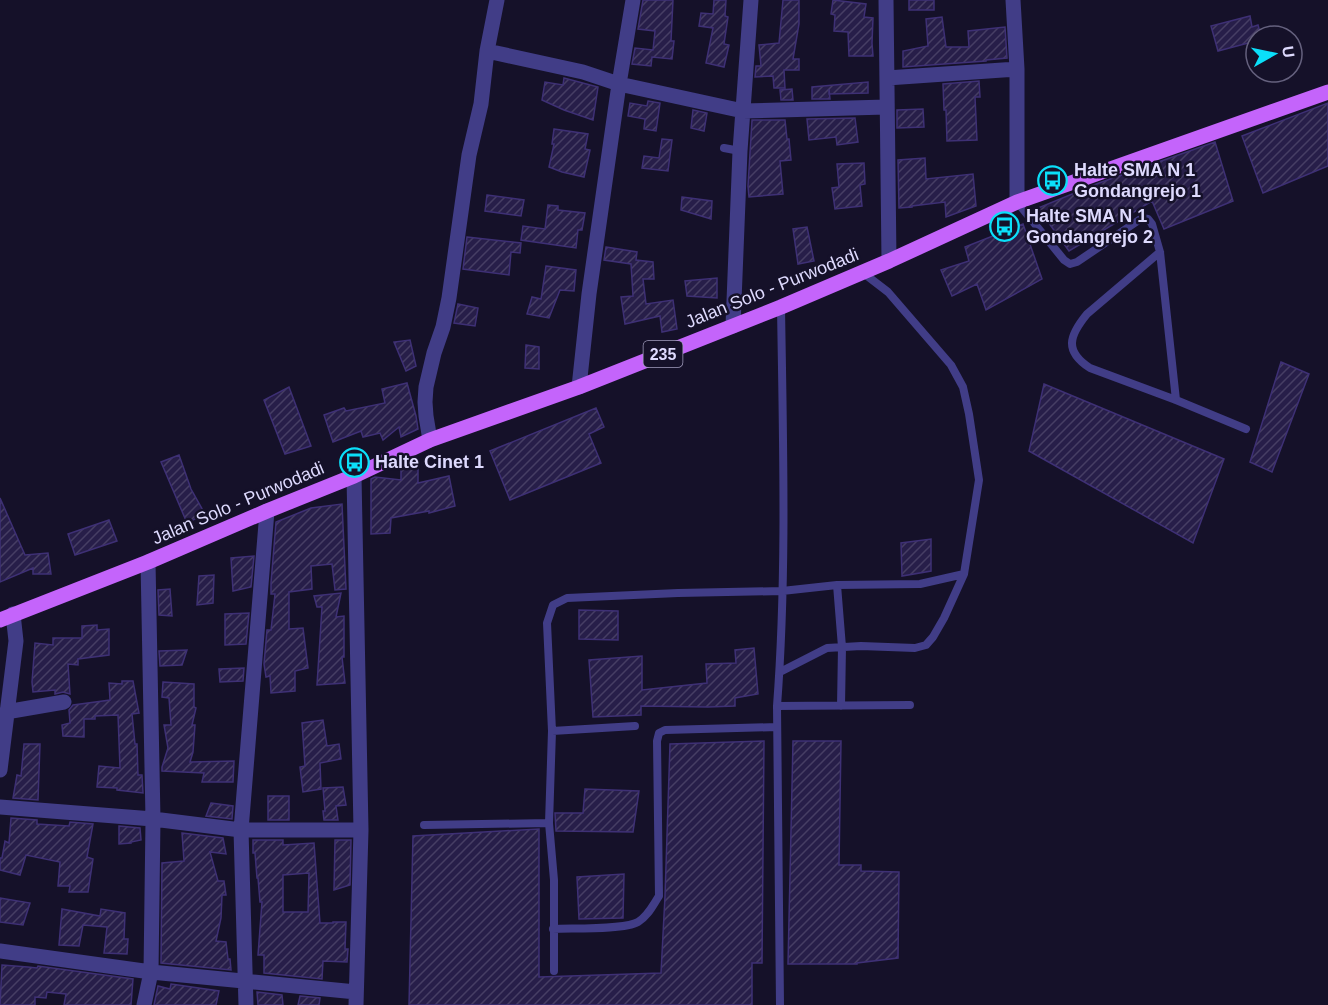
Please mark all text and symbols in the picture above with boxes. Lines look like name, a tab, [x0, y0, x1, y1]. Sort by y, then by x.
north arrow	[1244, 24, 1304, 84]
text: U	[1279, 45, 1298, 59]
place label: Halte SMA N 1 Gondangrejo 1	[1074, 160, 1201, 201]
bus stop icon: Halte SMA N 1 Gondangrejo 1	[1037, 164, 1069, 196]
place label: Halte SMA N 1 Gondangrejo 2	[1026, 206, 1153, 247]
bus stop icon: Halte SMA N 1 Gondangrejo 2	[989, 210, 1021, 242]
street label: Jalan Solo - Purwodadi	[682, 244, 862, 332]
road number: 235	[644, 341, 682, 367]
bus stop icon: Halte Cinet 1	[338, 446, 370, 478]
place label: Halte Cinet 1	[375, 452, 484, 472]
street label: Jalan Solo - Purwodadi	[149, 458, 327, 548]

